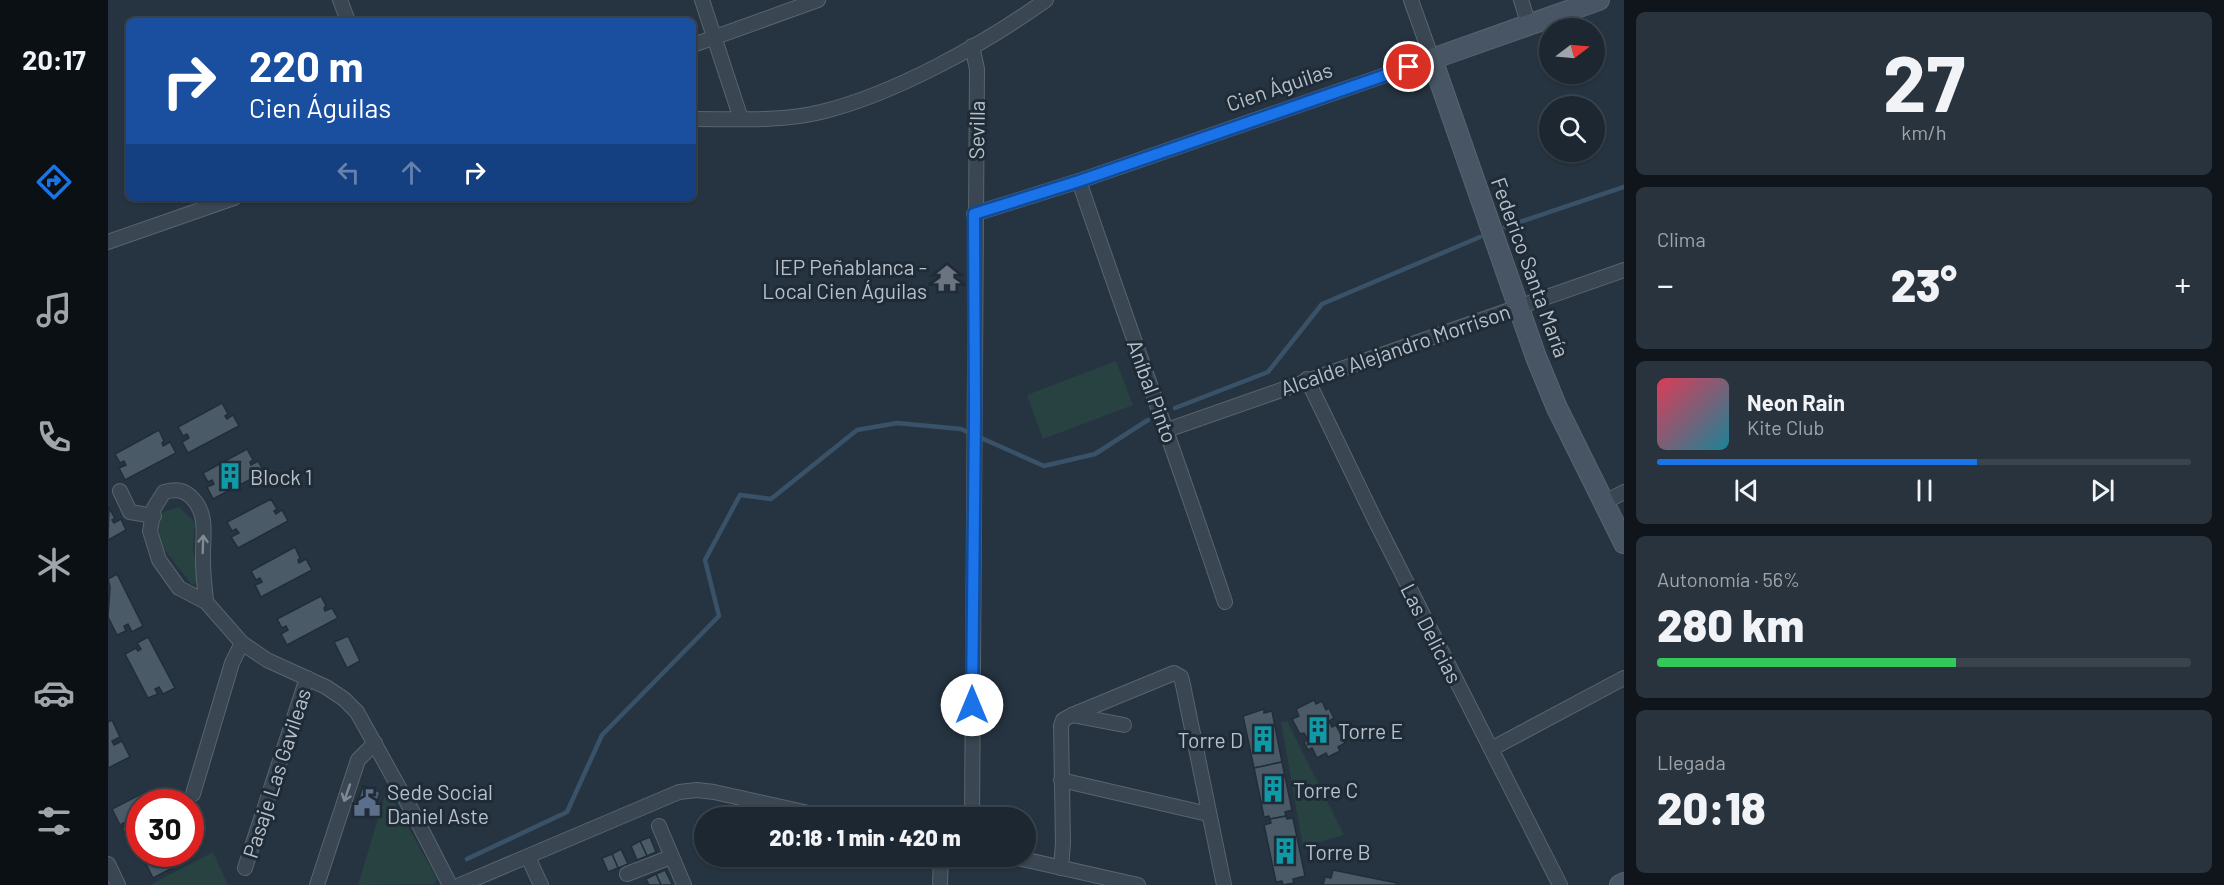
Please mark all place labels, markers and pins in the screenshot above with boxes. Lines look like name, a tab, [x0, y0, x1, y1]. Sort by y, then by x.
pin	[1383, 41, 1434, 92]
place label: IEP Peñablanca - Local Cien Águilas	[762, 254, 927, 303]
temple icon: IEP Peñablanca - Local Cien Águilas	[932, 263, 962, 293]
building icon: Block 1	[215, 461, 245, 491]
place label: Block 1	[250, 464, 312, 489]
building icon: Torre E	[1303, 715, 1333, 745]
place label: Torre E	[1338, 718, 1403, 743]
building icon: Torre D	[1248, 724, 1278, 754]
place label: Torre D	[1178, 727, 1243, 752]
building icon: Torre C	[1258, 774, 1288, 804]
place label: Torre C	[1293, 777, 1358, 802]
place label: Sede Social Daniel Aste	[387, 779, 493, 828]
public building icon: Sede Social Daniel Aste	[352, 788, 382, 818]
building icon: Torre B	[1270, 836, 1300, 866]
place label: Torre B	[1305, 839, 1371, 864]

